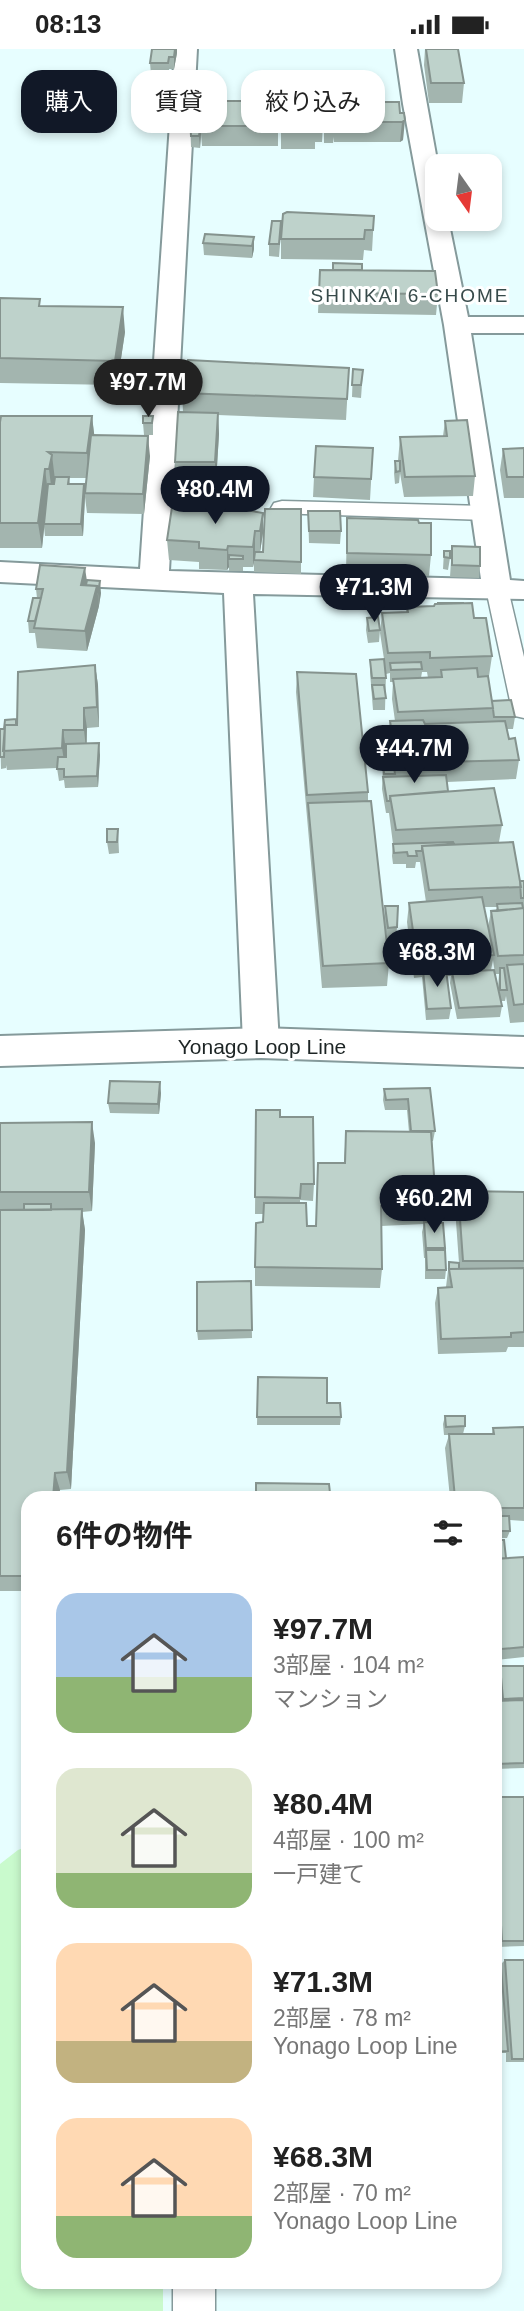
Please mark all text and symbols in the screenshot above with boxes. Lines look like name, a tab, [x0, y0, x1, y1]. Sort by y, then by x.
text: 08:13	[35, 9, 102, 39]
chip: 購入	[21, 70, 117, 133]
chip: 賃貸	[131, 70, 227, 133]
chip: 絞り込み	[241, 70, 385, 133]
north arrow	[425, 154, 502, 231]
map controls	[425, 154, 502, 231]
district label: SHINKAI 6-CHOME	[311, 285, 509, 306]
pin: ¥97.7M	[91, 359, 205, 419]
text: ¥97.7M	[110, 369, 186, 395]
pin: ¥80.4M	[158, 467, 272, 526]
text: ¥80.4M	[177, 476, 253, 502]
pin: ¥71.3M	[317, 565, 431, 624]
text: ¥71.3M	[336, 574, 412, 600]
pin: ¥44.7M	[357, 725, 471, 785]
text: ¥44.7M	[376, 735, 452, 761]
pin: ¥68.3M	[380, 929, 494, 989]
text: ¥68.3M	[399, 939, 475, 965]
street label: Yonago Loop Line	[178, 1035, 346, 1058]
pin: ¥60.2M	[377, 1175, 491, 1235]
text: ¥60.2M	[396, 1185, 472, 1211]
icon: filters	[429, 1514, 467, 1552]
text: 6件の物件	[56, 1519, 193, 1552]
text: ¥97.7M	[273, 1612, 373, 1645]
icon: home	[112, 1621, 196, 1705]
text: 3部屋 · 104 m²	[273, 1652, 424, 1678]
text: マンション	[273, 1686, 388, 1712]
text: ¥80.4M	[273, 1787, 373, 1820]
icon: home	[112, 1796, 196, 1880]
text: 4部屋 · 100 m²	[273, 1827, 424, 1853]
text: 一戸建て	[273, 1861, 365, 1887]
text: ¥71.3M	[273, 1965, 373, 1998]
icon: home	[112, 1971, 196, 2055]
text: 2部屋 · 78 m²	[273, 2005, 411, 2031]
text: Yonago Loop Line	[273, 2033, 458, 2059]
text: ¥68.3M	[273, 2140, 373, 2173]
icon: home	[112, 2146, 196, 2230]
text: 2部屋 · 70 m²	[273, 2180, 411, 2206]
text: Yonago Loop Line	[273, 2208, 458, 2234]

